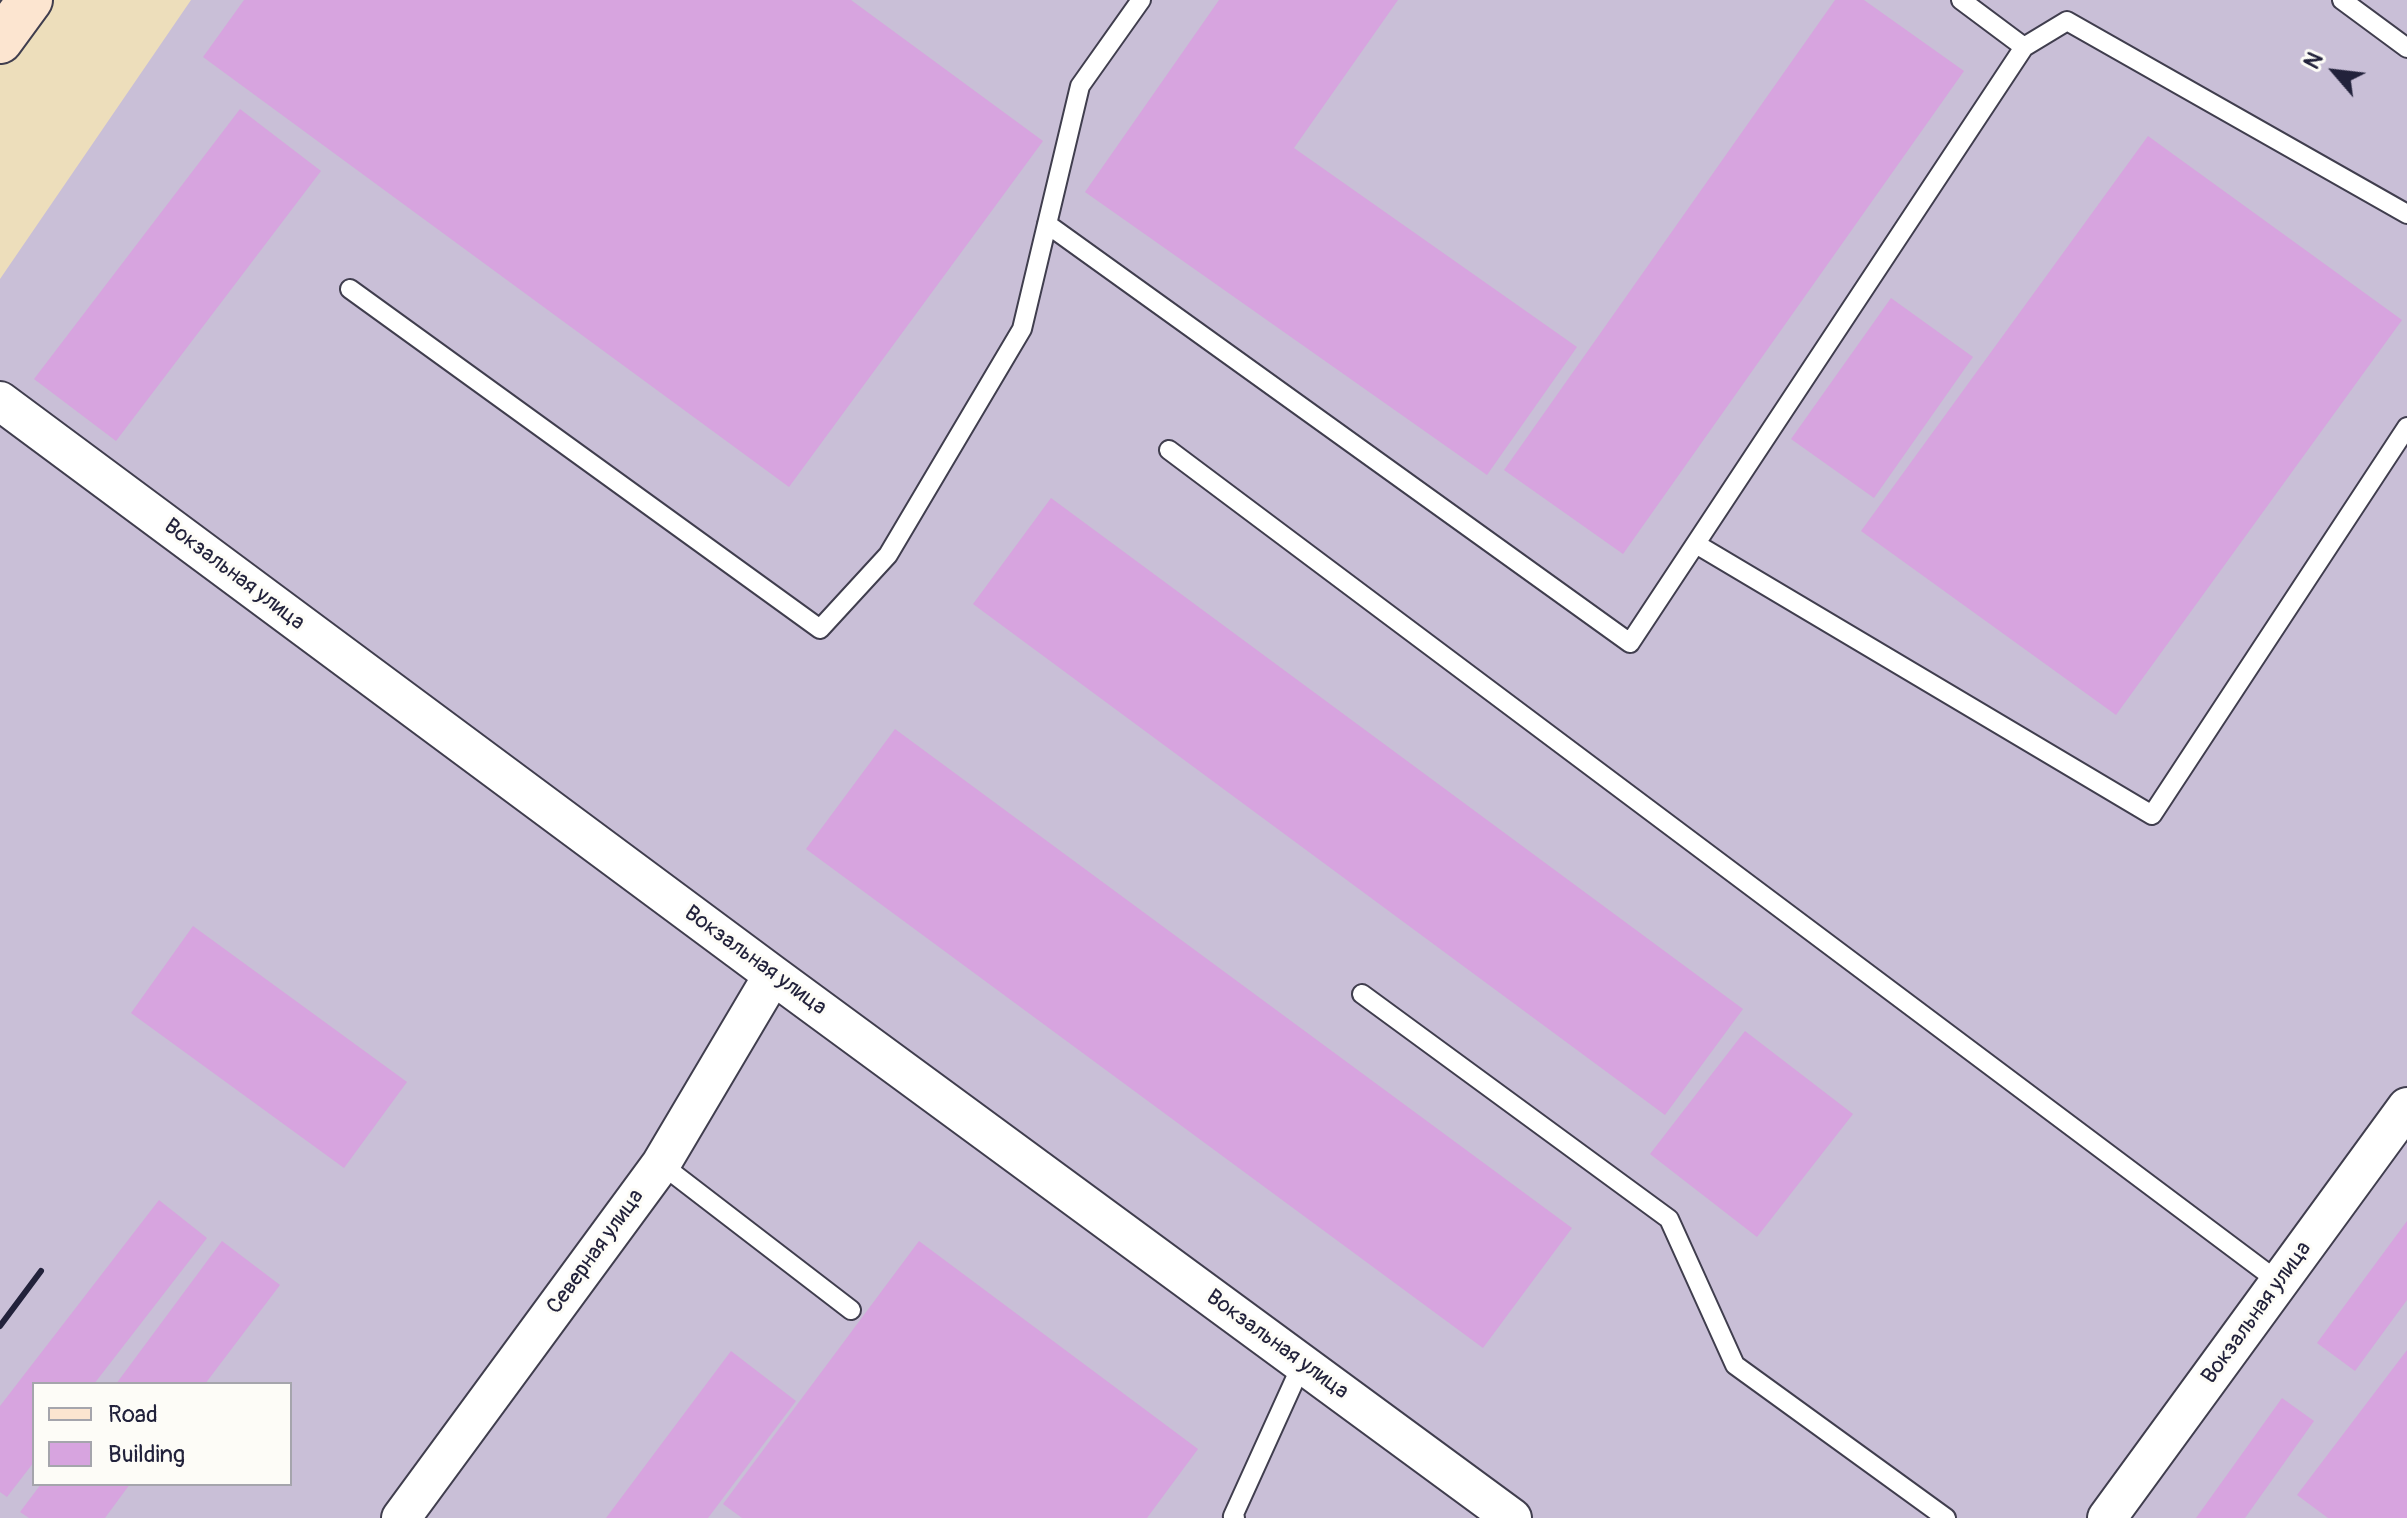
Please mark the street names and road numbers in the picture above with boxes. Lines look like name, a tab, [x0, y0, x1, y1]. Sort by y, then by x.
street label: Вокзальная улица	[158, 514, 310, 636]
street label: Вокзальная улица	[679, 901, 831, 1021]
street label: Северная улица	[542, 1185, 650, 1319]
street label: Вокзальная улица	[2197, 1237, 2317, 1389]
street label: Вокзальная улица	[1201, 1285, 1353, 1405]

